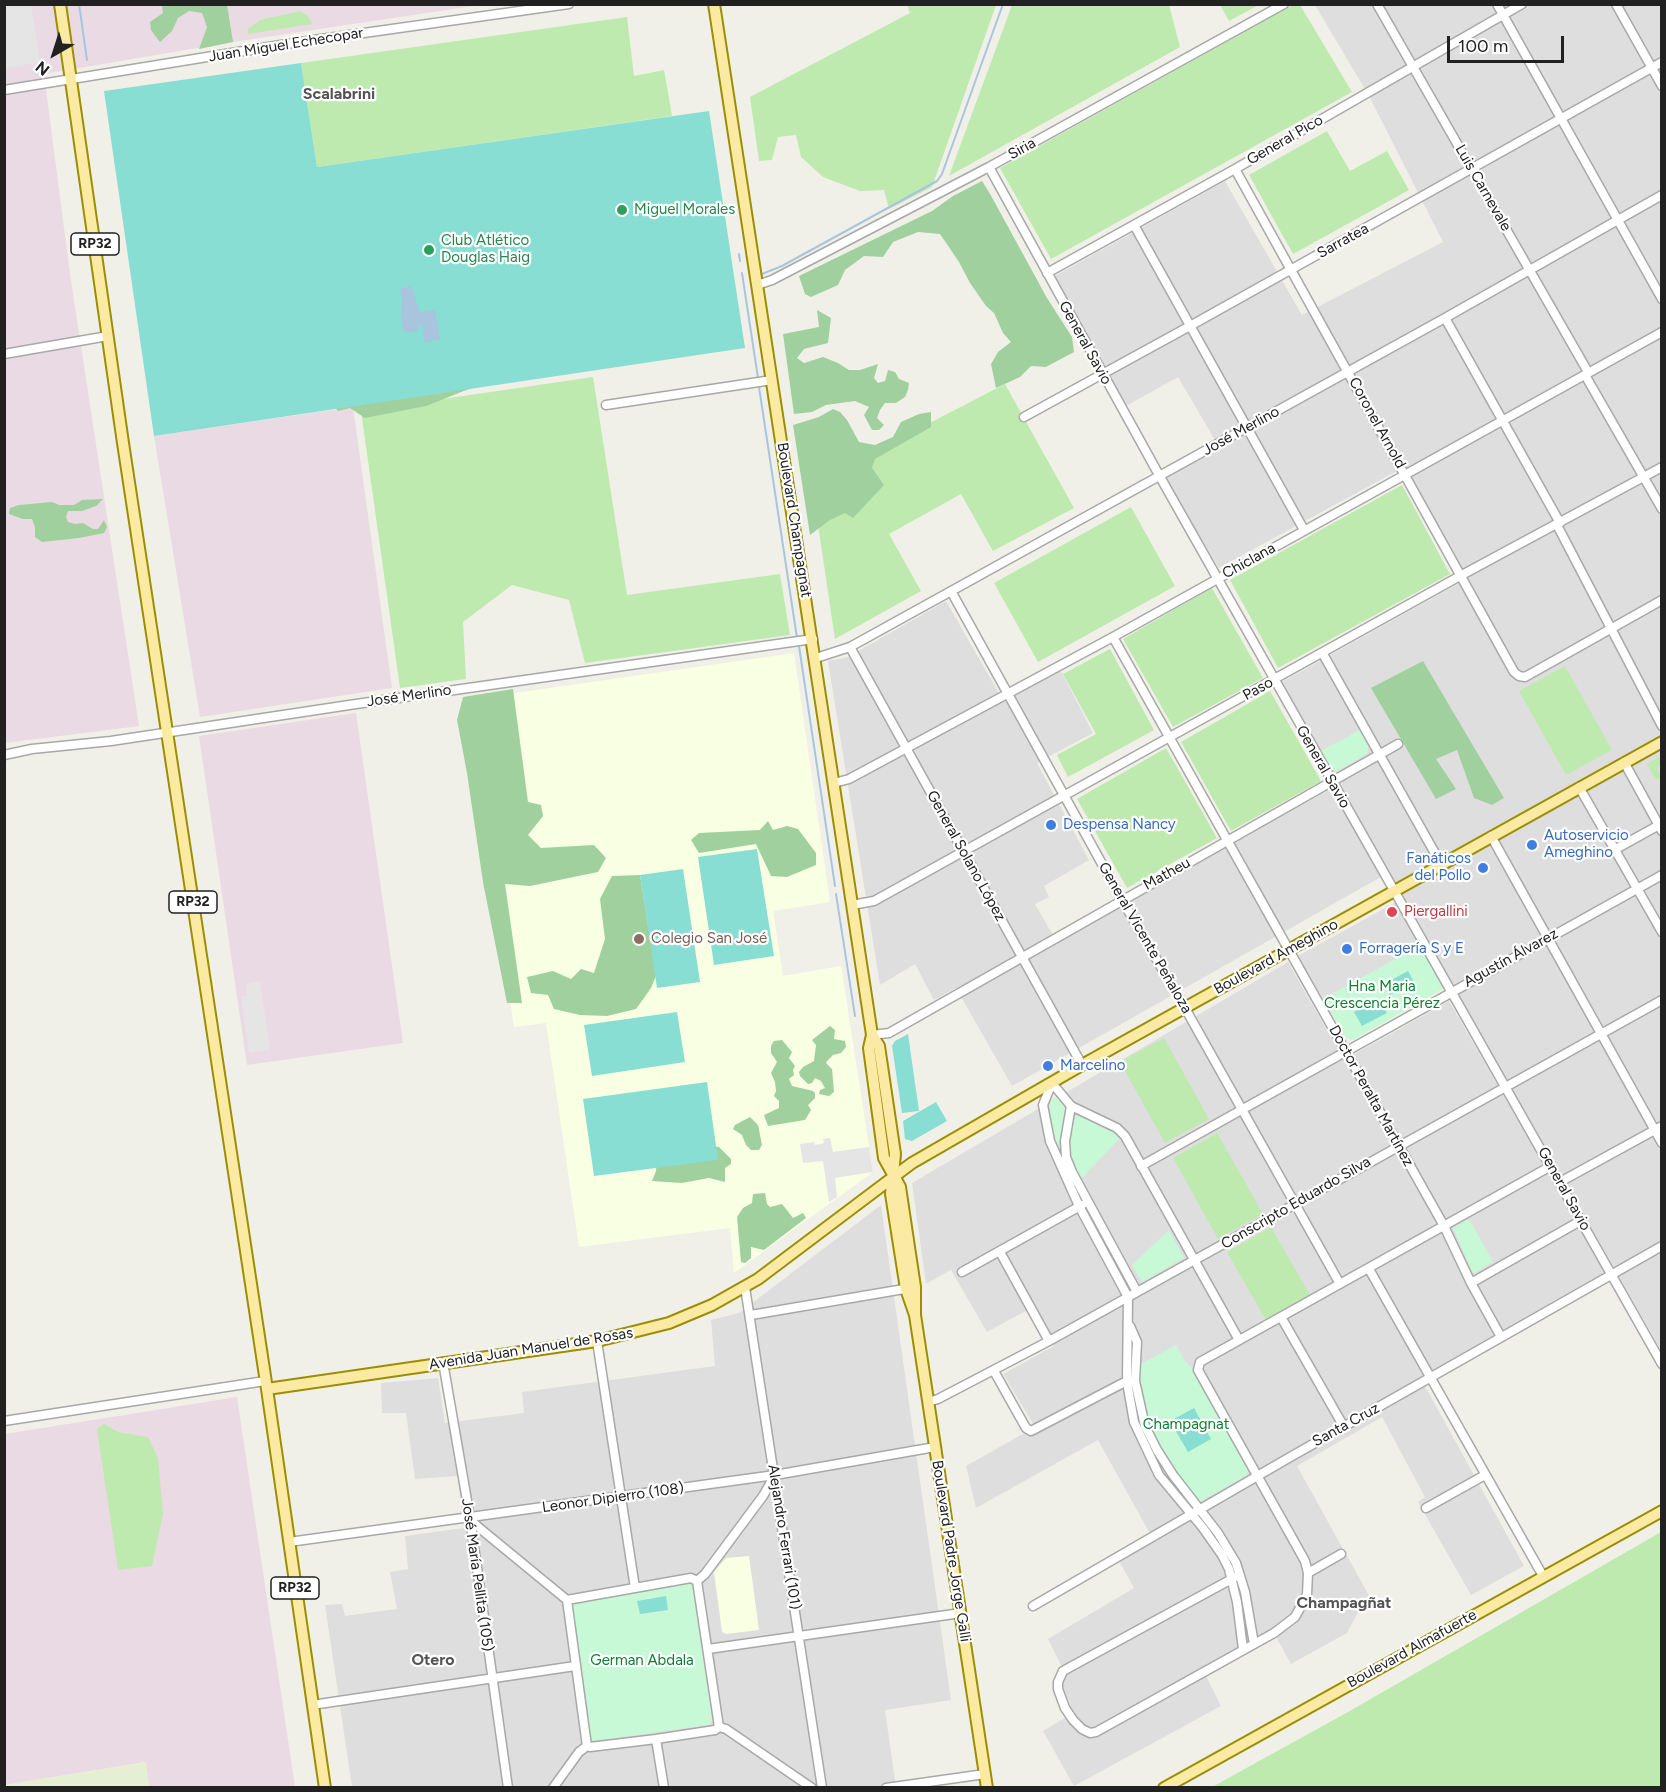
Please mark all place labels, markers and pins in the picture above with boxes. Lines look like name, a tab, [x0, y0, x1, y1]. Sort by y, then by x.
place label: Miguel Morales	[634, 201, 735, 219]
marker: Miguel Morales	[615, 203, 629, 217]
place label: Club Atlético Douglas Haig	[441, 232, 530, 267]
marker: Club Atlético Douglas Haig	[422, 243, 436, 257]
place label: Despensa Nancy	[1063, 816, 1176, 834]
marker: Despensa Nancy	[1044, 818, 1058, 832]
place label: Autoservicio Ameghino	[1544, 827, 1629, 862]
marker: Autoservicio Ameghino	[1525, 838, 1539, 852]
place label: Fanáticos del Pollo	[1406, 850, 1471, 885]
marker: Fanáticos del Pollo	[1476, 861, 1490, 875]
place label: Piergallini	[1404, 903, 1468, 921]
marker: Piergallini	[1385, 905, 1399, 919]
place label: Colegio San José	[651, 930, 767, 948]
marker: Colegio San José	[632, 932, 646, 946]
place label: Forragería S y E	[1359, 940, 1464, 958]
marker: Forragería S y E	[1340, 942, 1354, 956]
place label: Marcelino	[1060, 1057, 1126, 1075]
marker: Marcelino	[1041, 1059, 1055, 1073]

